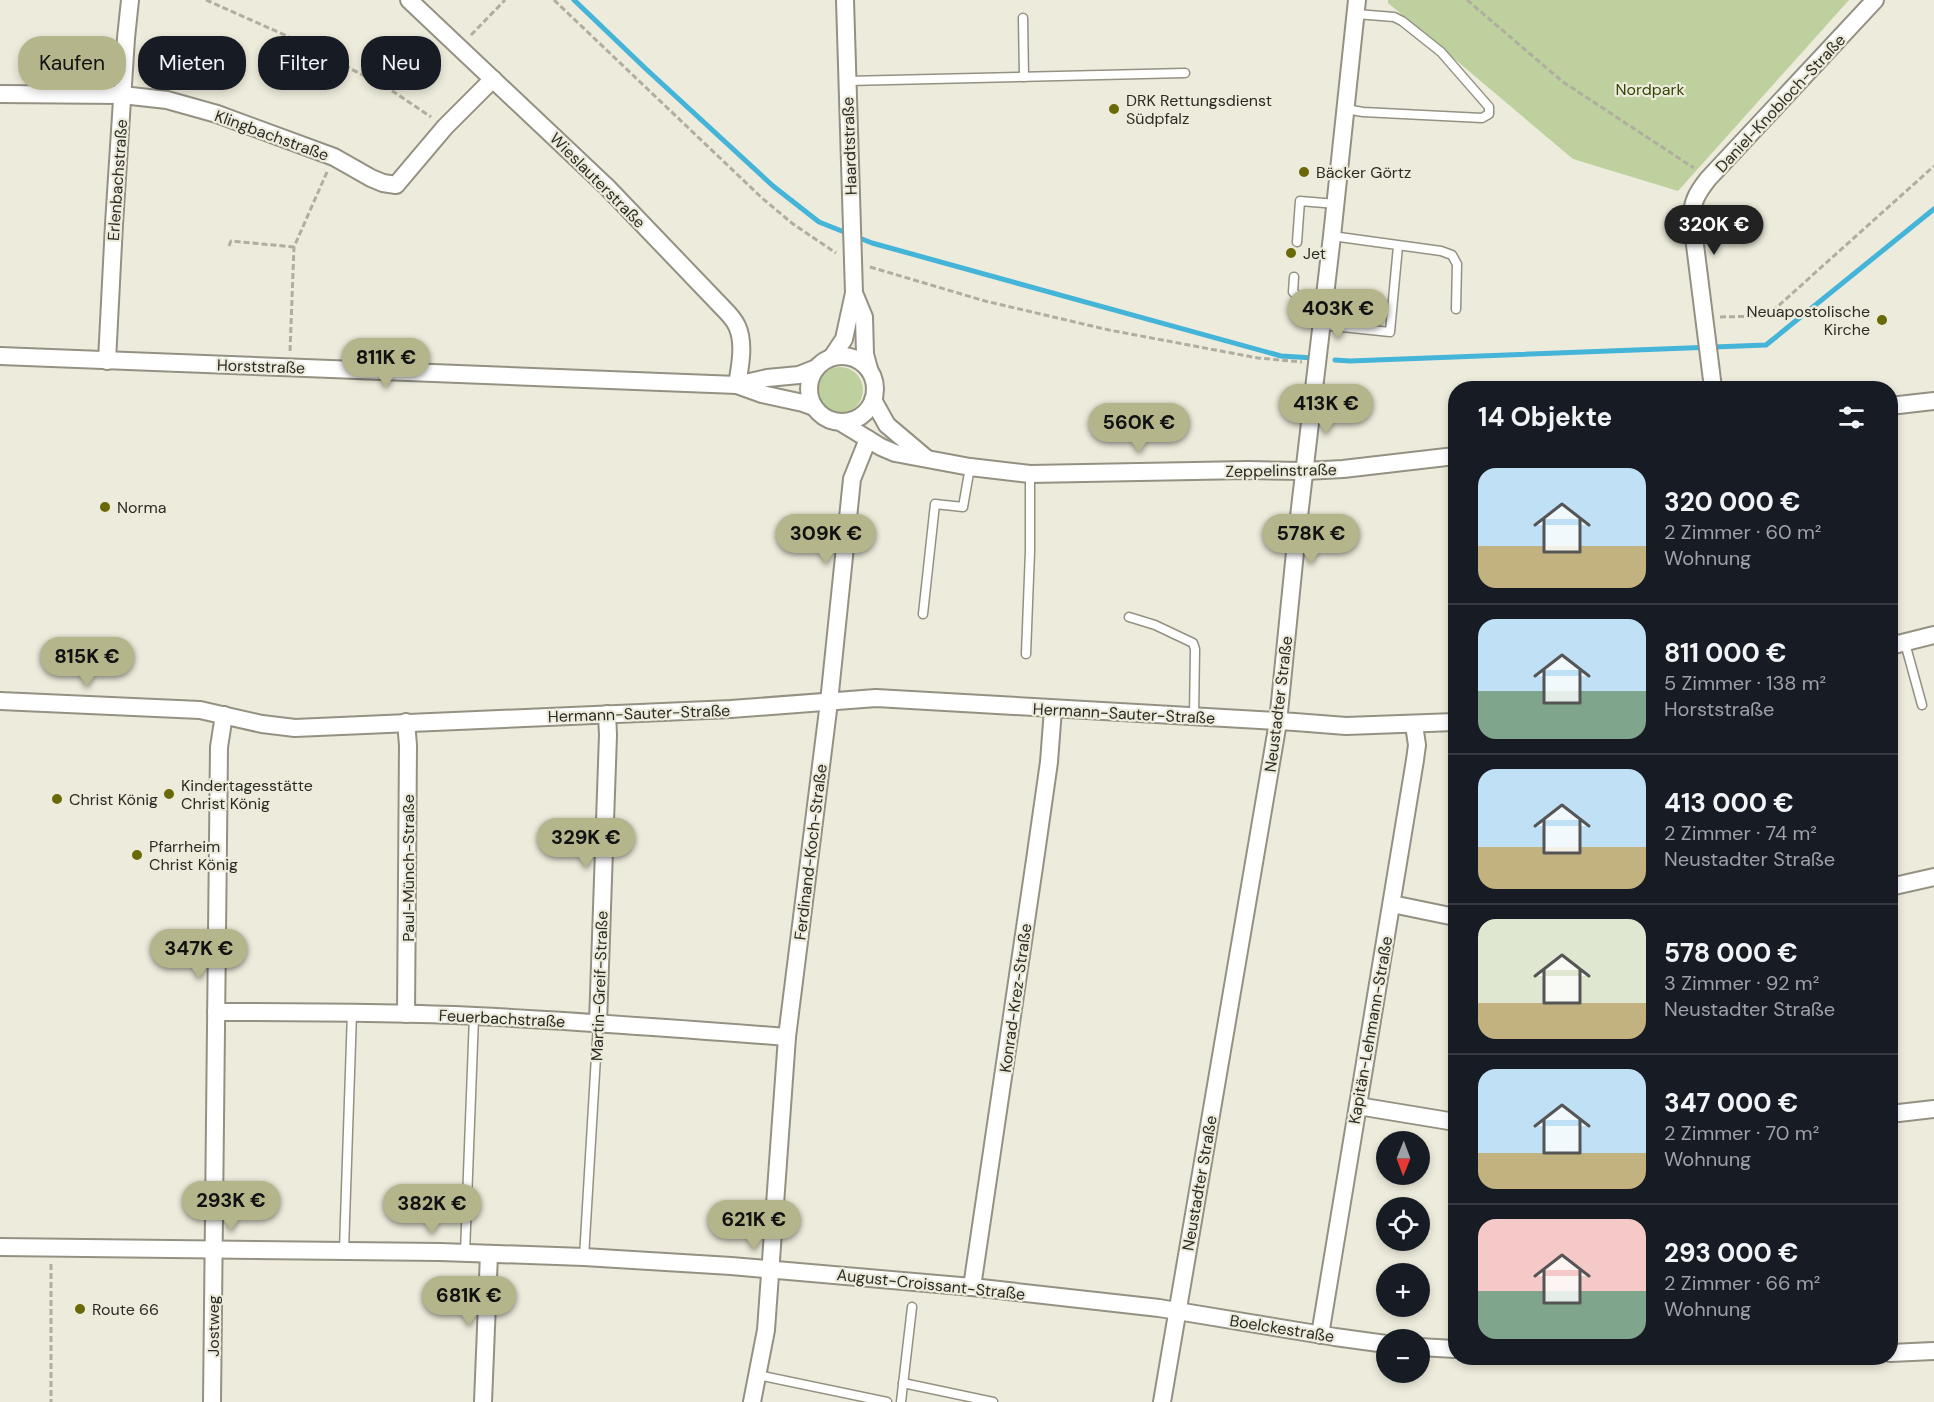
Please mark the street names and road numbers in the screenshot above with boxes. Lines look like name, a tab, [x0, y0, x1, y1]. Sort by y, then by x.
street label: Daniel-Knobloch-Straße	[1711, 30, 1850, 177]
street label: Haardtstraße	[837, 97, 862, 195]
street label: Klingbachstraße	[212, 105, 332, 166]
street label: Erlenbachstraße	[103, 119, 132, 242]
street label: Wieslauterstraße	[545, 128, 650, 233]
street label: Horststraße	[217, 354, 305, 379]
street label: Zeppelinstraße	[1225, 459, 1337, 482]
street label: Neustadter Straße	[1260, 635, 1297, 773]
street label: Hermann-Sauter-Straße	[1032, 698, 1216, 729]
street label: Hermann-Sauter-Straße	[548, 700, 731, 727]
street label: Ferdinand-Koch-Straße	[789, 763, 832, 941]
street label: Paul-Münch-Straße	[398, 794, 419, 942]
street label: Martin-Greif-Straße	[586, 910, 613, 1062]
street label: Konrad-Krez-Straße	[995, 922, 1036, 1074]
street label: Kapitän-Lehmann-Straße	[1344, 935, 1397, 1126]
street label: Feuerbachstraße	[438, 1005, 566, 1032]
street label: Neustadter Straße	[1177, 1114, 1222, 1252]
street label: August-Croissant-Straße	[836, 1264, 1026, 1305]
street label: Jostweg	[203, 1295, 224, 1357]
street label: Boelckestraße	[1228, 1310, 1336, 1347]

